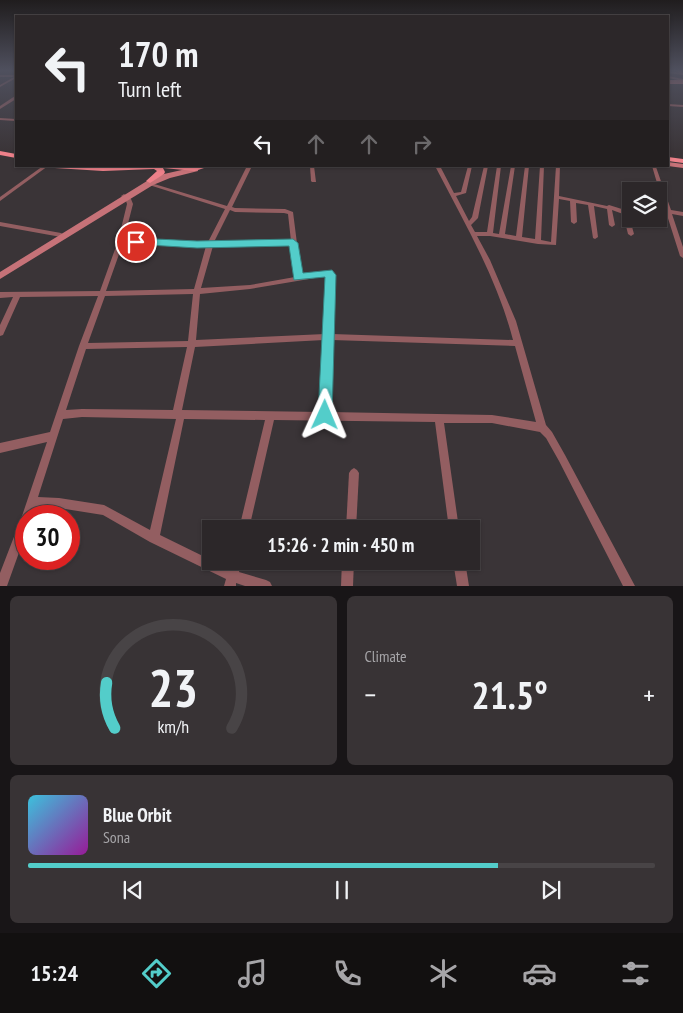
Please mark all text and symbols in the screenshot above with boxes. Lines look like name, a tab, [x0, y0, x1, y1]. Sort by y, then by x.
text: 170 m	[118, 31, 199, 77]
icon: left	[35, 35, 100, 100]
text: Turn left	[118, 75, 182, 103]
icon: left	[249, 130, 277, 158]
icon: ahead	[302, 130, 330, 158]
icon: ahead	[355, 130, 383, 158]
icon: right	[408, 130, 436, 158]
map controls	[622, 182, 667, 227]
button: layers	[622, 182, 667, 227]
pin	[115, 221, 157, 263]
icon: arrive	[122, 228, 150, 256]
position arrow	[298, 388, 350, 440]
speed limit sign: 30	[15, 505, 80, 570]
text: 15:26 · 2 min · 450 m	[268, 533, 414, 557]
text: Climate	[365, 646, 407, 666]
text: 23	[148, 654, 198, 721]
text: 21.5°	[472, 670, 548, 719]
text: −	[365, 676, 376, 713]
text: +	[643, 676, 655, 713]
text: km/h	[157, 715, 189, 738]
text: Blue Orbit	[103, 803, 172, 827]
text: Sona	[103, 827, 130, 847]
icon: previous	[119, 876, 147, 904]
icon: pause	[328, 876, 356, 904]
icon: next	[537, 876, 565, 904]
icon: directions	[139, 956, 174, 991]
icon: music	[235, 956, 270, 991]
icon: phone	[330, 956, 365, 991]
icon: climate	[426, 956, 461, 991]
icon: car	[522, 956, 557, 991]
icon: filters	[618, 956, 653, 991]
text: 15:24	[30, 959, 78, 987]

